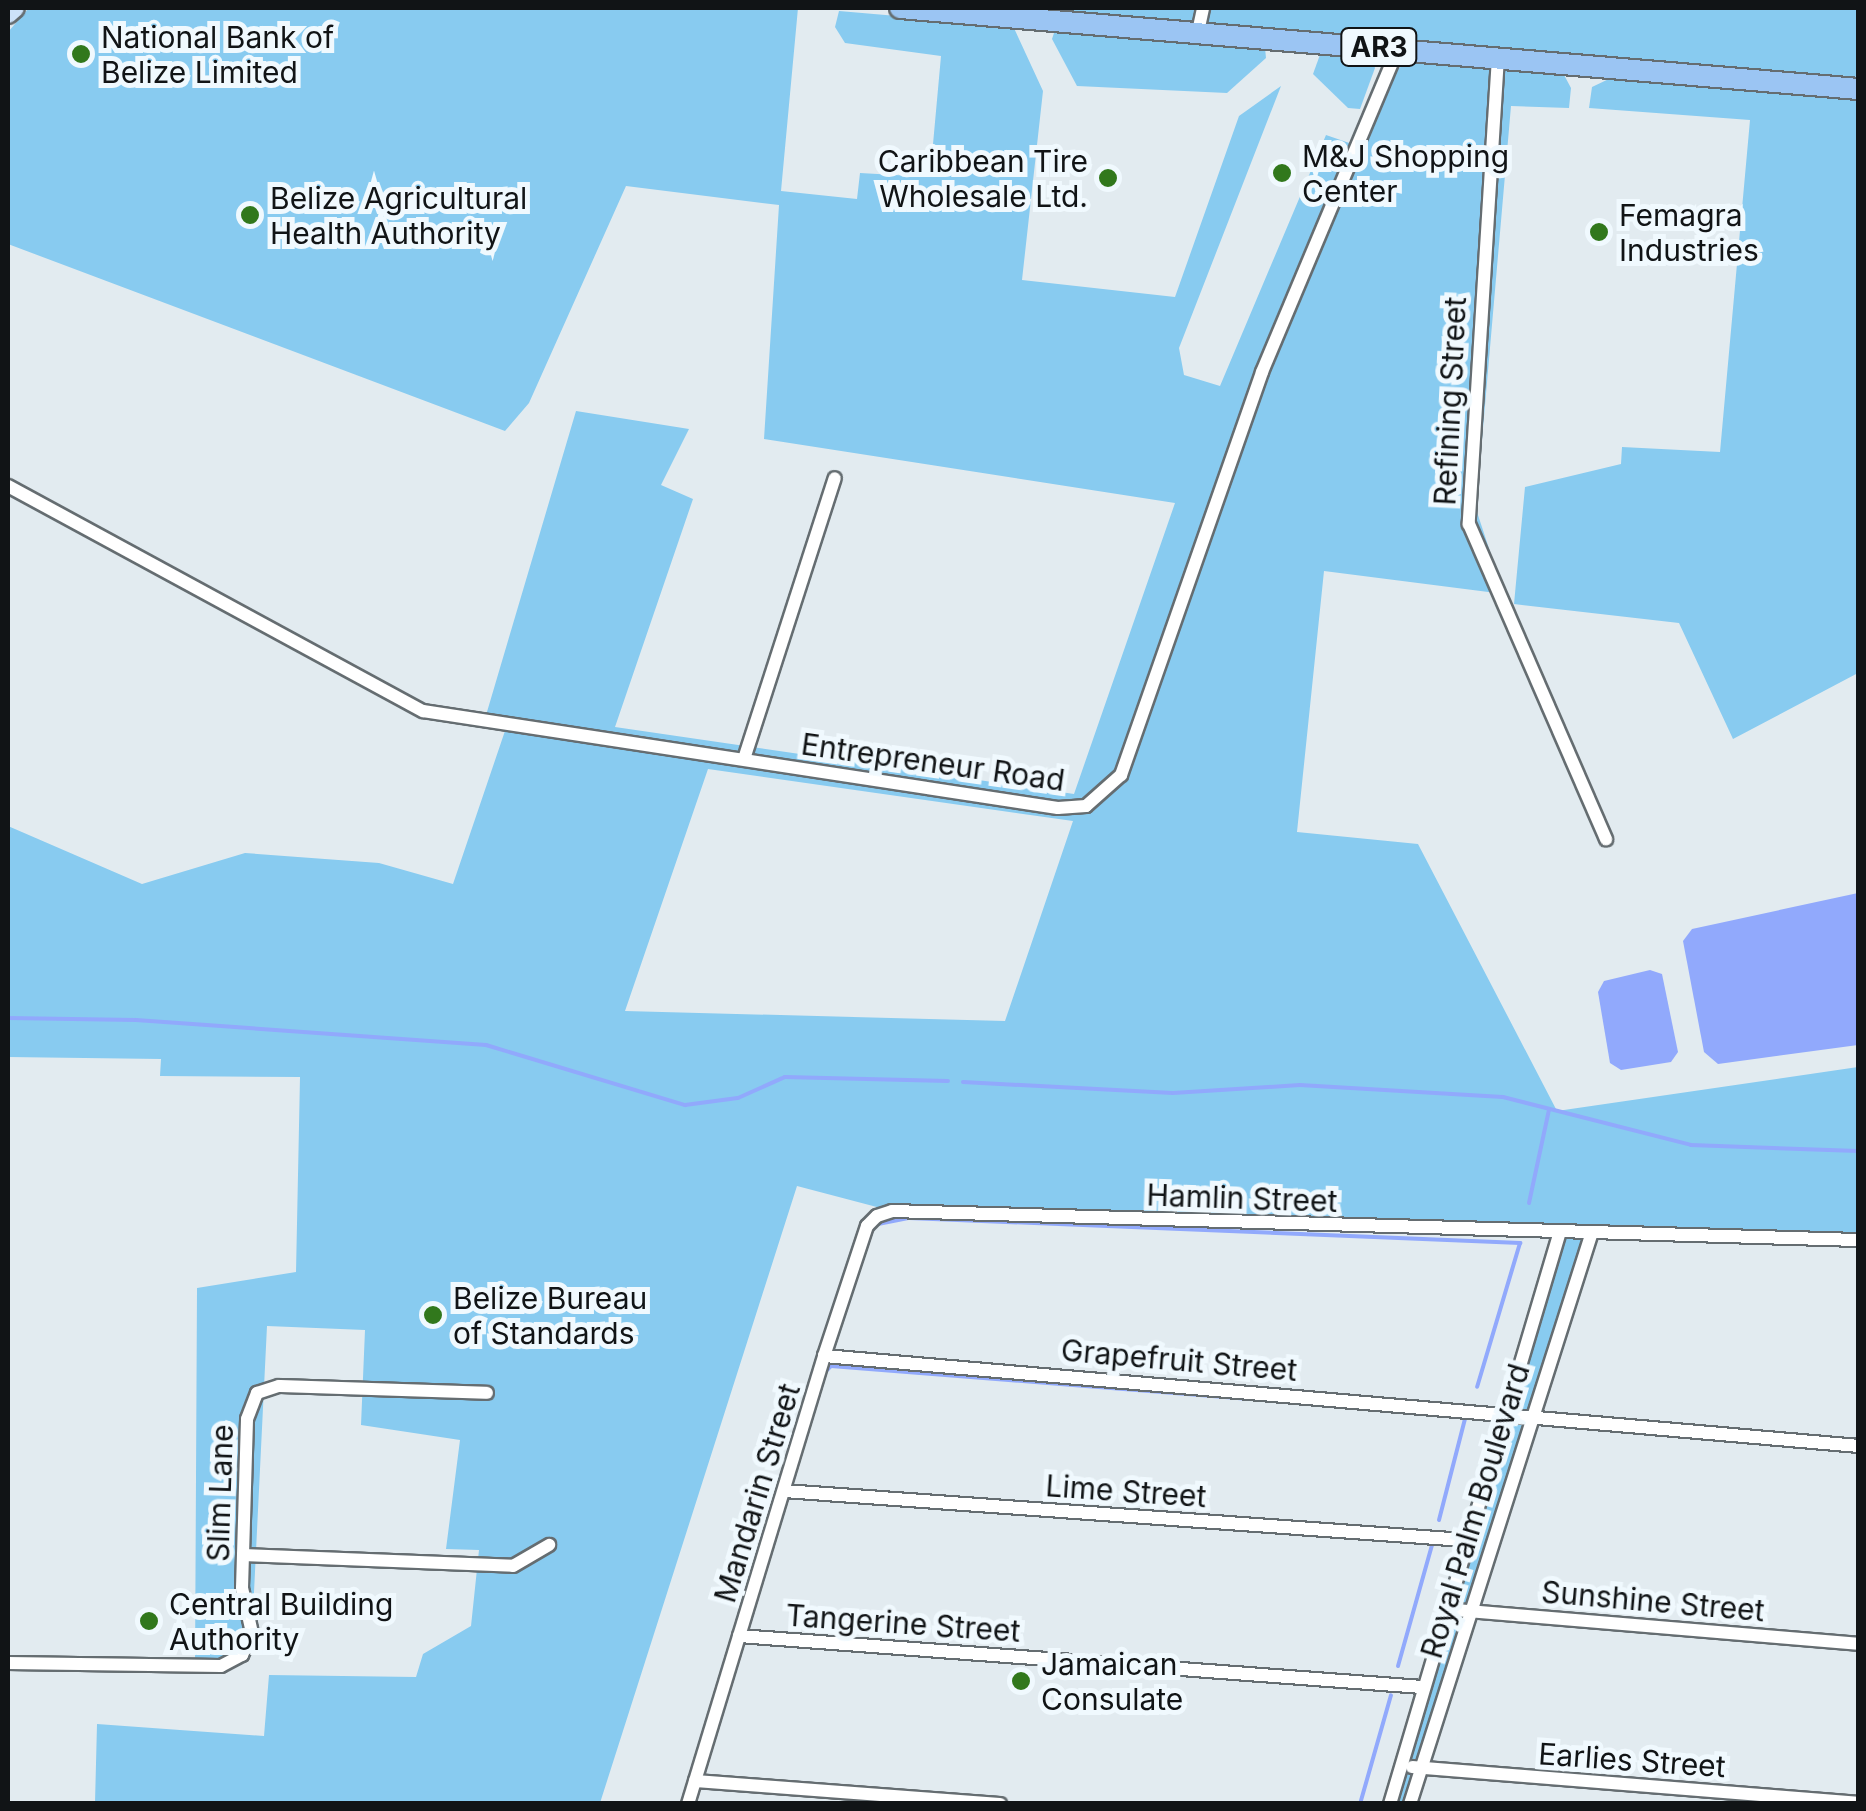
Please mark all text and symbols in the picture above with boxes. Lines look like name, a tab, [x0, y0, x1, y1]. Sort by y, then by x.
place label: National Bank of Belize Limited	[101, 19, 334, 90]
road number: AR3	[1339, 24, 1419, 70]
marker: National Bank of Belize Limited	[70, 43, 92, 65]
place label: M&J Shopping Center	[1302, 138, 1509, 208]
place label: Caribbean Tire Wholesale Ltd.	[878, 143, 1088, 214]
marker: M&J Shopping Center	[1271, 162, 1293, 184]
marker: Caribbean Tire Wholesale Ltd.	[1097, 167, 1119, 189]
place label: Belize Agricultural Health Authority	[270, 180, 527, 250]
place label: Femagra Industries	[1619, 197, 1759, 268]
marker: Belize Agricultural Health Authority	[239, 204, 261, 226]
marker: Femagra Industries	[1588, 221, 1610, 243]
street label: Refining Street	[1427, 296, 1473, 506]
street label: Entrepreneur Road	[799, 726, 1067, 798]
street label: Hamlin Street	[1146, 1177, 1338, 1219]
place label: Belize Bureau of Standards	[453, 1280, 647, 1350]
marker: Belize Bureau of Standards	[422, 1304, 444, 1326]
street label: Grapefruit Street	[1060, 1332, 1298, 1388]
street label: Royal Palm Boulevard	[1413, 1360, 1537, 1662]
street label: Mandarin Street	[707, 1379, 807, 1607]
street label: Slim Lane	[200, 1424, 240, 1562]
street label: Lime Street	[1044, 1467, 1208, 1515]
street label: Sunshine Street	[1540, 1573, 1766, 1629]
place label: Central Building Authority	[169, 1586, 393, 1656]
street label: Tangerine Street	[785, 1597, 1021, 1649]
marker: Central Building Authority	[138, 1610, 160, 1632]
place label: Jamaican Consulate	[1041, 1646, 1183, 1716]
marker: Jamaican Consulate	[1010, 1670, 1032, 1692]
street label: Earlies Street	[1537, 1736, 1727, 1784]

